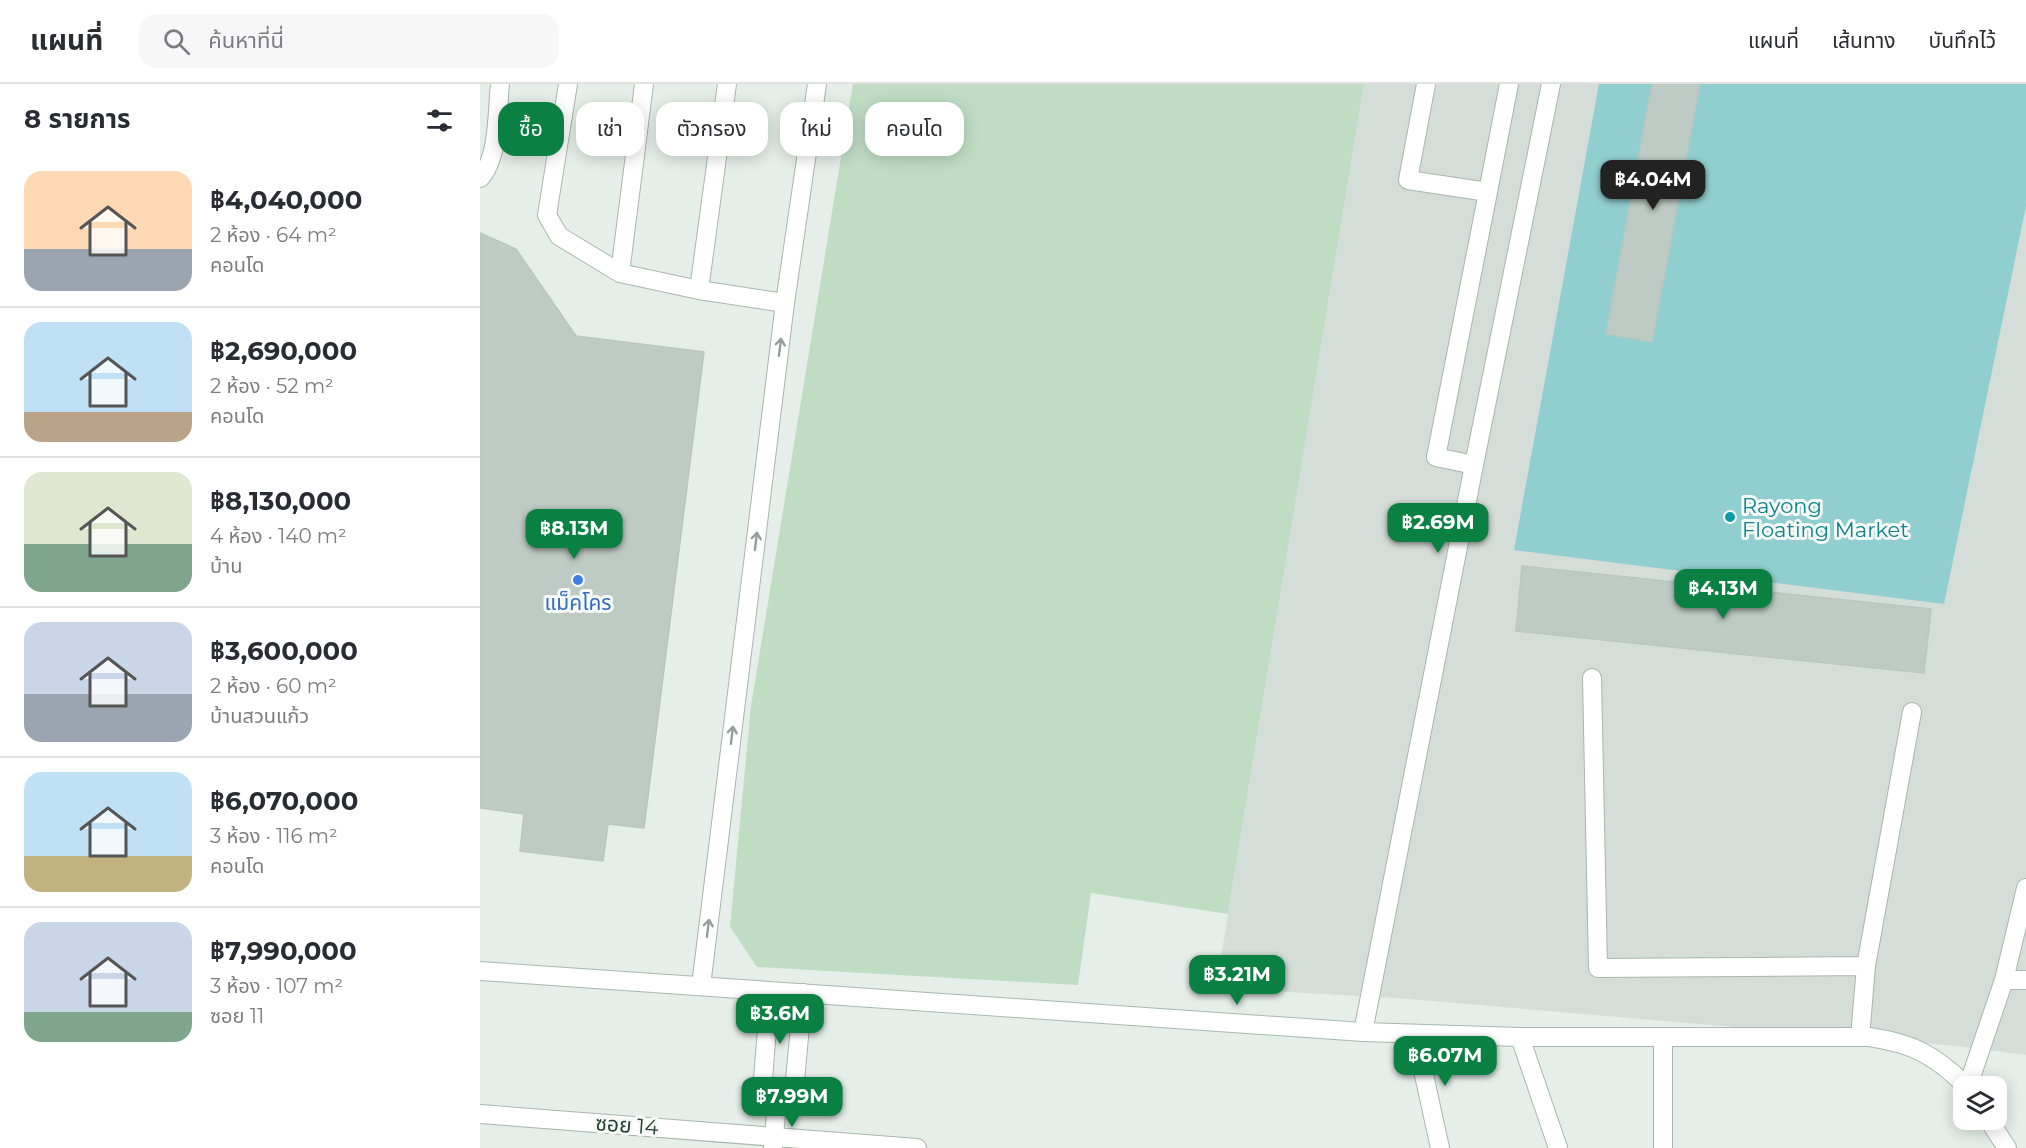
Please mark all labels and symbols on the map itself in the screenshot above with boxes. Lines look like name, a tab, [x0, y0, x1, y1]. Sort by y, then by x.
pin: ฿4.04M	[1604, 160, 1702, 211]
one-way arrow	[775, 338, 786, 358]
place label: Rayong Floating Market	[1742, 493, 1909, 542]
pin: ฿2.69M	[1389, 503, 1487, 554]
pin: ฿8.13M	[525, 509, 623, 560]
marker: Rayong Floating Market	[1723, 510, 1737, 524]
one-way arrow	[751, 532, 762, 551]
pin: ฿4.13M	[1674, 569, 1772, 620]
marker: แม็คโคร	[571, 573, 585, 587]
place label: แม็คโคร	[544, 590, 612, 615]
one-way arrow	[727, 725, 738, 745]
one-way arrow	[703, 919, 714, 938]
pin: ฿3.21M	[1188, 955, 1286, 1006]
pin: ฿3.6M	[738, 994, 822, 1045]
pin: ฿6.07M	[1396, 1036, 1494, 1087]
pin: ฿7.99M	[743, 1077, 841, 1128]
street label: ซอย 14	[595, 1110, 659, 1140]

